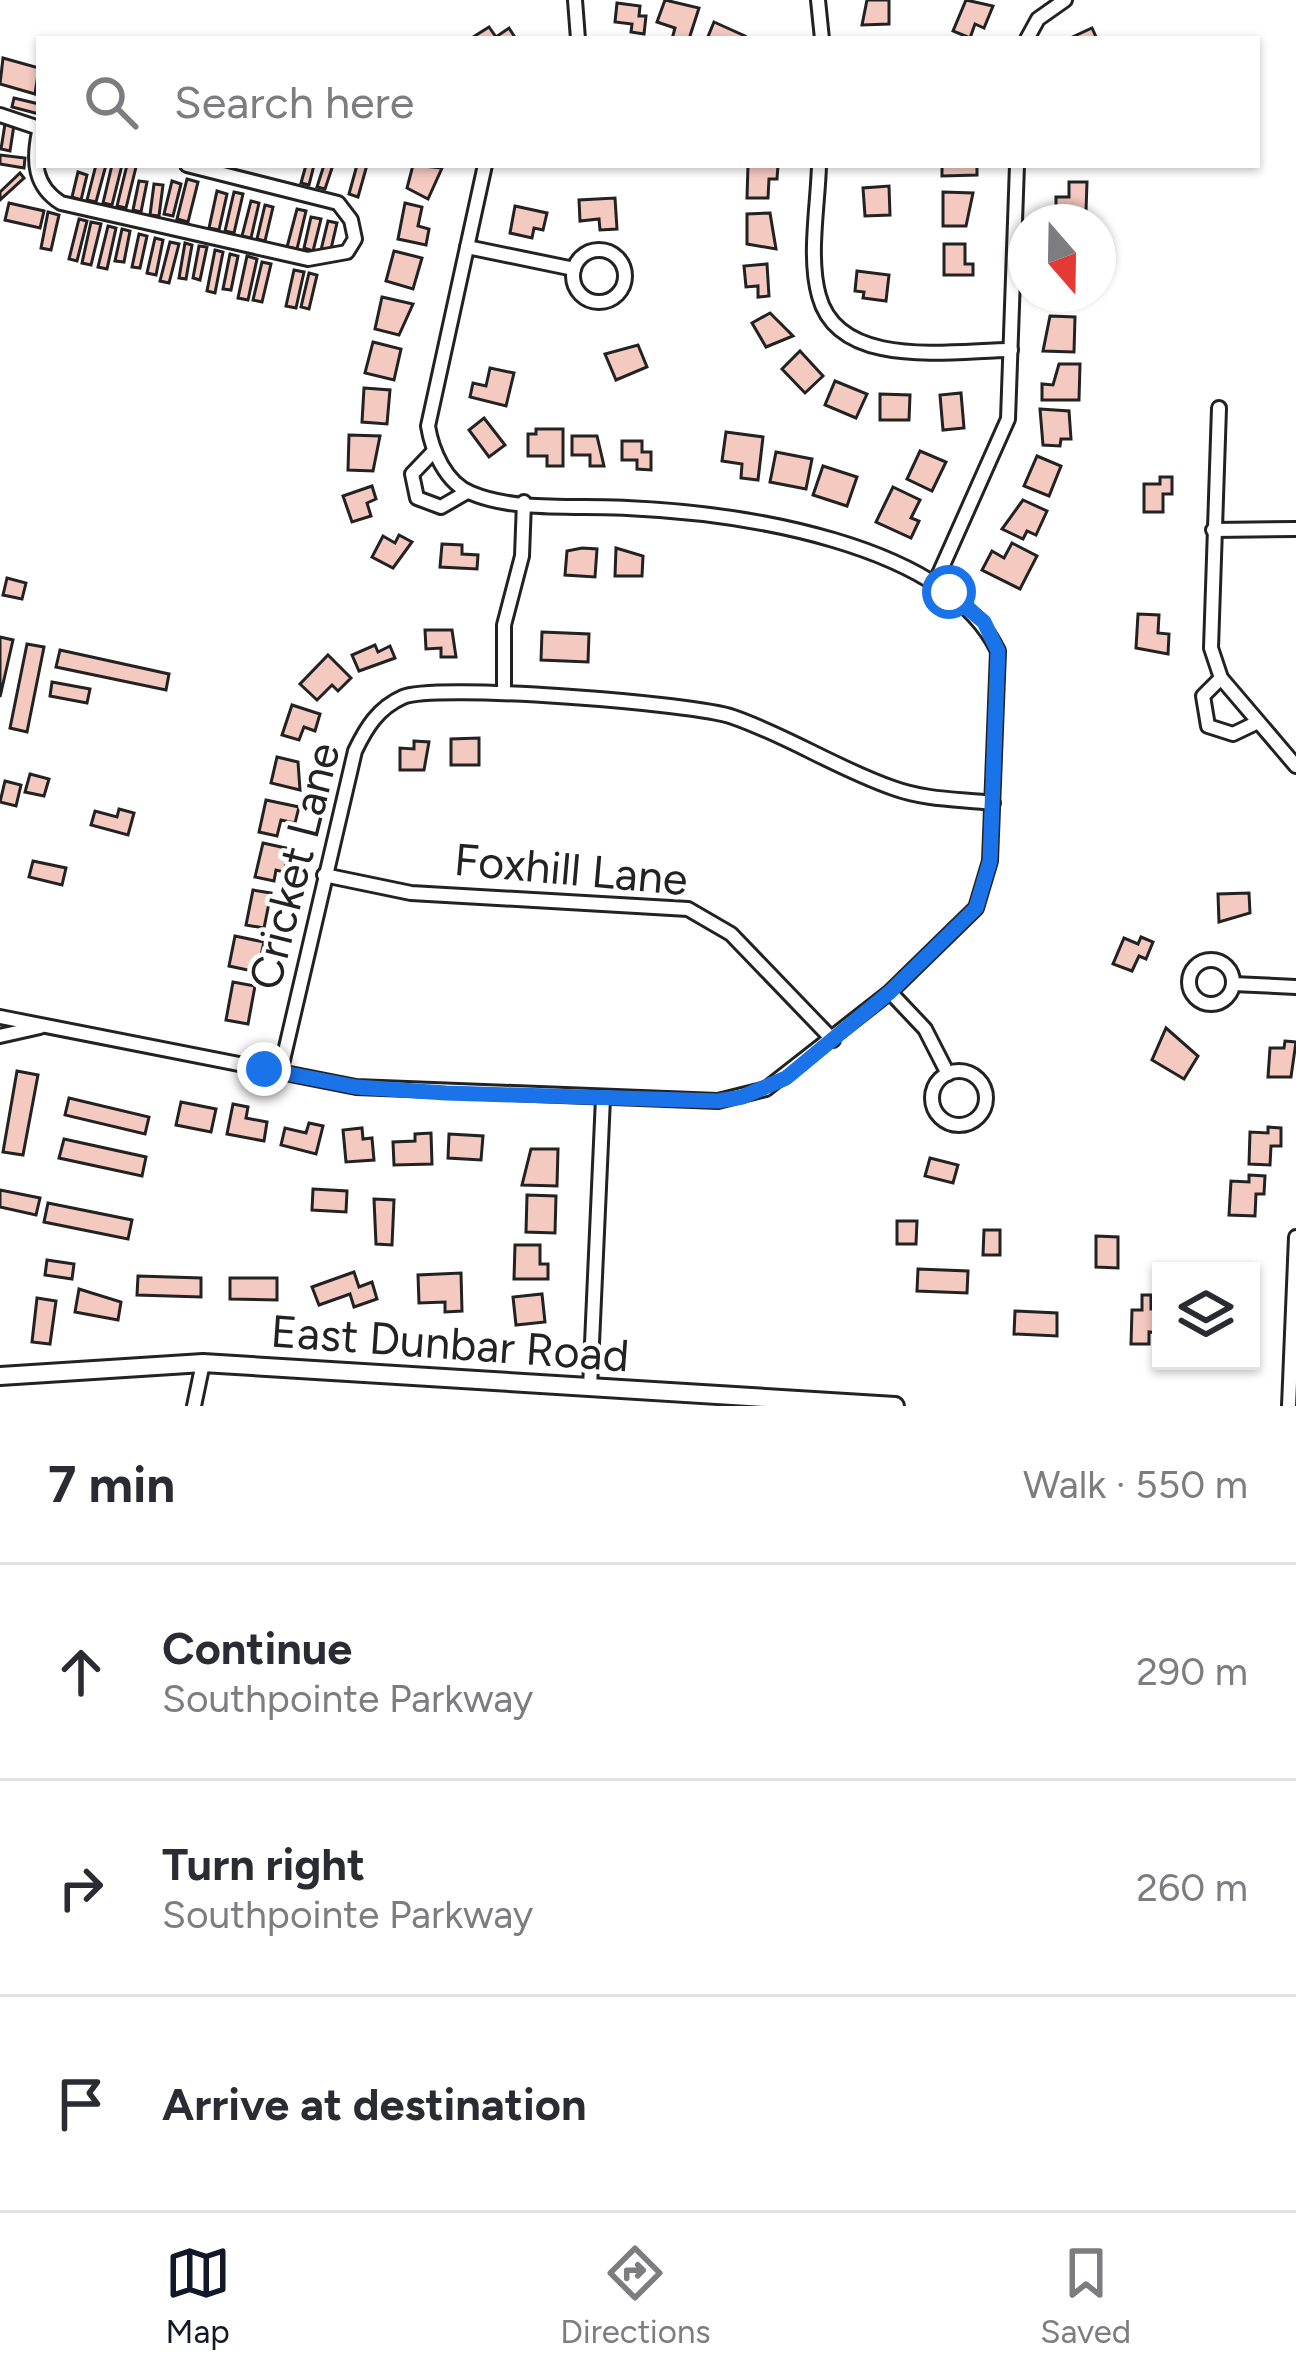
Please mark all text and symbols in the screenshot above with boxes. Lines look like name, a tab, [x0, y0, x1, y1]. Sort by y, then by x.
search box	[36, 36, 1260, 168]
icon: search	[78, 69, 144, 135]
text: Search here	[174, 75, 414, 129]
north arrow	[1008, 204, 1116, 312]
route start	[922, 565, 976, 619]
street label: Cricket Lane	[237, 737, 351, 995]
street label: Foxhill Lane	[452, 832, 690, 906]
route end	[237, 1042, 291, 1096]
map controls	[1152, 1262, 1260, 1370]
button: layers	[1152, 1262, 1260, 1370]
street label: East Dunbar Road	[269, 1304, 631, 1382]
text: 7 min	[48, 1454, 175, 1515]
text: Walk · 550 m	[1023, 1461, 1248, 1508]
text: Continue	[162, 1621, 352, 1675]
icon: ahead	[48, 1639, 114, 1705]
text: 290 m	[1136, 1648, 1248, 1695]
text: Southpointe Parkway	[162, 1675, 533, 1722]
text: Turn right	[162, 1837, 365, 1891]
icon: right	[48, 1855, 114, 1921]
text: 260 m	[1136, 1864, 1248, 1911]
text: Southpointe Parkway	[162, 1891, 533, 1938]
icon: arrive	[48, 2071, 114, 2137]
text: Arrive at destination	[162, 2077, 586, 2131]
tab: Map	[165, 2240, 231, 2351]
tab: Directions	[560, 2240, 711, 2351]
tab: Saved	[1040, 2240, 1131, 2351]

